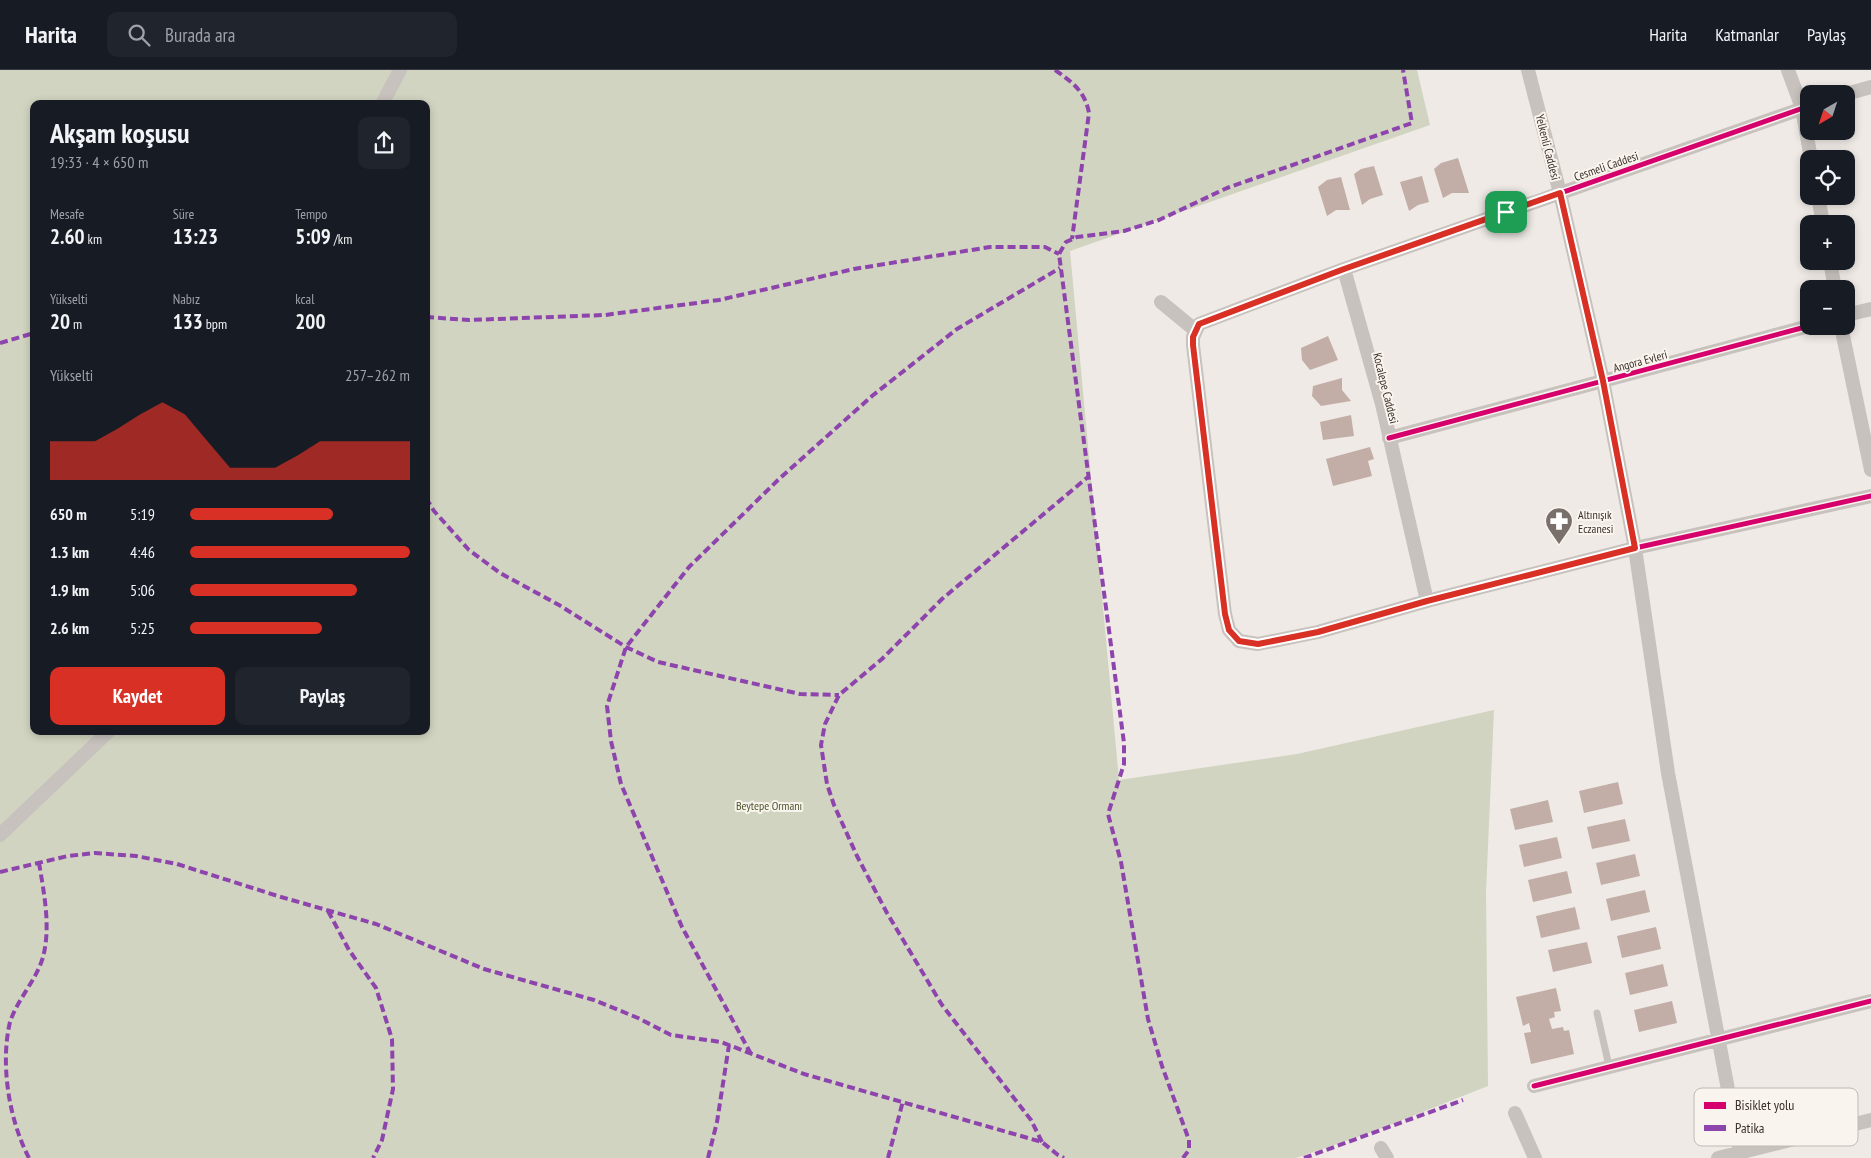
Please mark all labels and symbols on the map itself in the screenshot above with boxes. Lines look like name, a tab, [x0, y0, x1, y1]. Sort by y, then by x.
north arrow	[1800, 85, 1855, 140]
street label: Yelkenli Caddesi	[1533, 113, 1563, 181]
street label: Cesmeli Caddesi	[1572, 148, 1640, 184]
pin	[1485, 191, 1527, 233]
street label: Angora Evleri	[1611, 347, 1669, 375]
street label: Kocalepe Caddesi	[1370, 351, 1402, 425]
pharmacy icon: Altınışık Eczanesi	[1544, 506, 1574, 545]
place label: Altınışık Eczanesi	[1578, 507, 1613, 536]
park label: Beytepe Ormanı	[736, 798, 802, 813]
legend	[1694, 1088, 1858, 1146]
text: Bisiklet yolu	[1735, 1096, 1794, 1114]
text: Patika	[1735, 1119, 1764, 1137]

